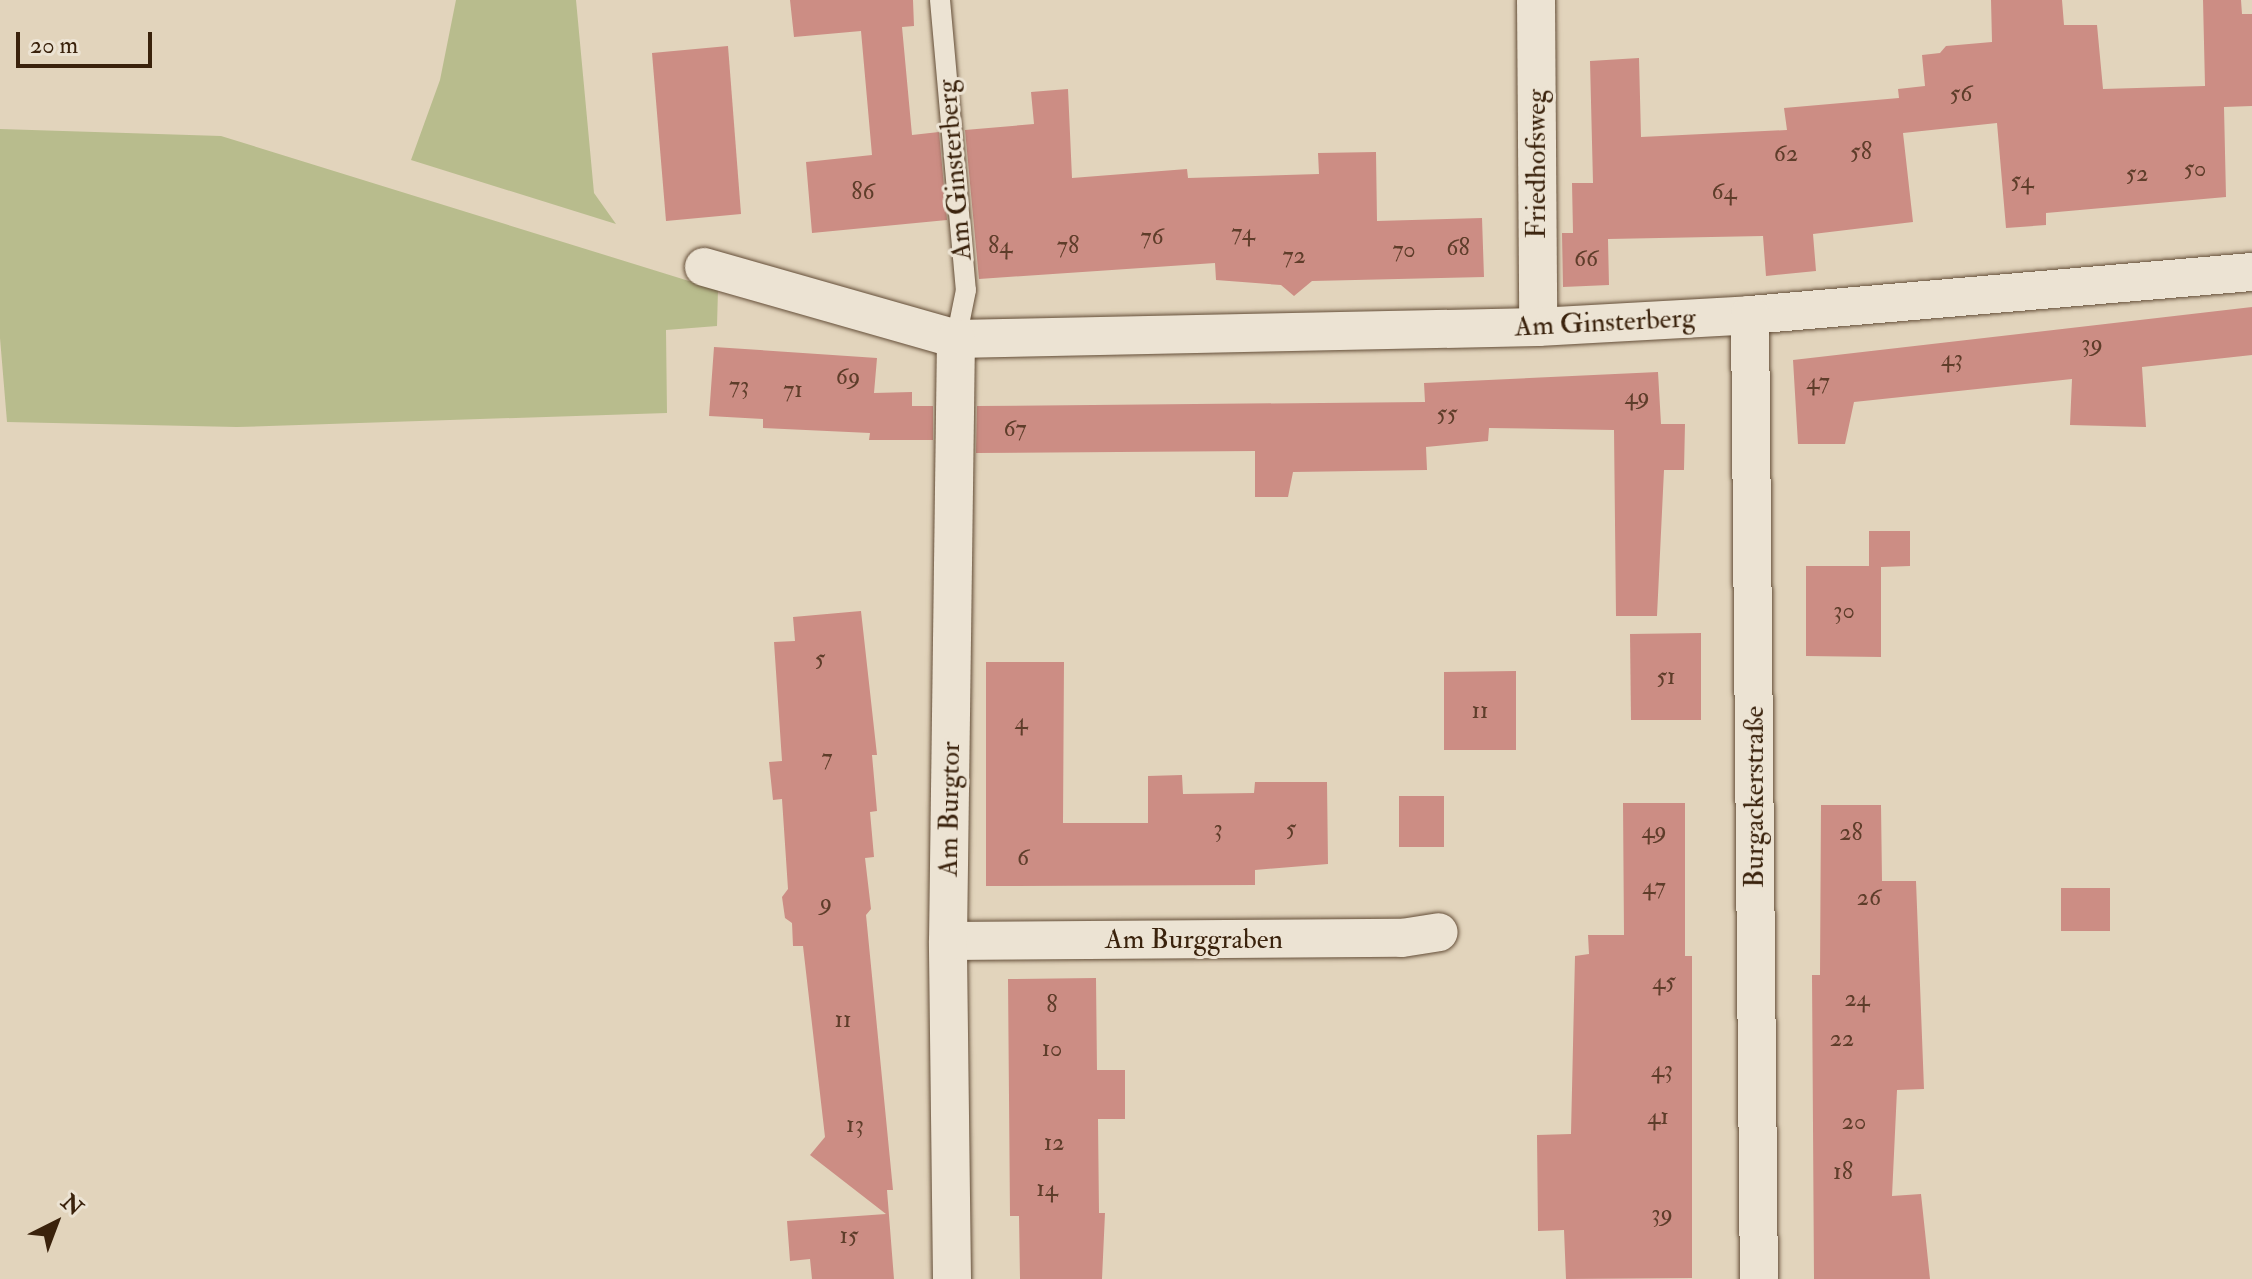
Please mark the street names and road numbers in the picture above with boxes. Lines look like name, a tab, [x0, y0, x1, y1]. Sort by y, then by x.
street label: Am Ginsterberg	[930, 78, 980, 262]
street label: Friedhofsweg	[1520, 89, 1554, 239]
street label: Am Ginsterberg	[1514, 301, 1696, 345]
street label: Burgackerstraße	[1738, 706, 1772, 888]
street label: Am Burgtor	[932, 741, 968, 877]
street label: Am Burggraben	[1105, 923, 1283, 957]

